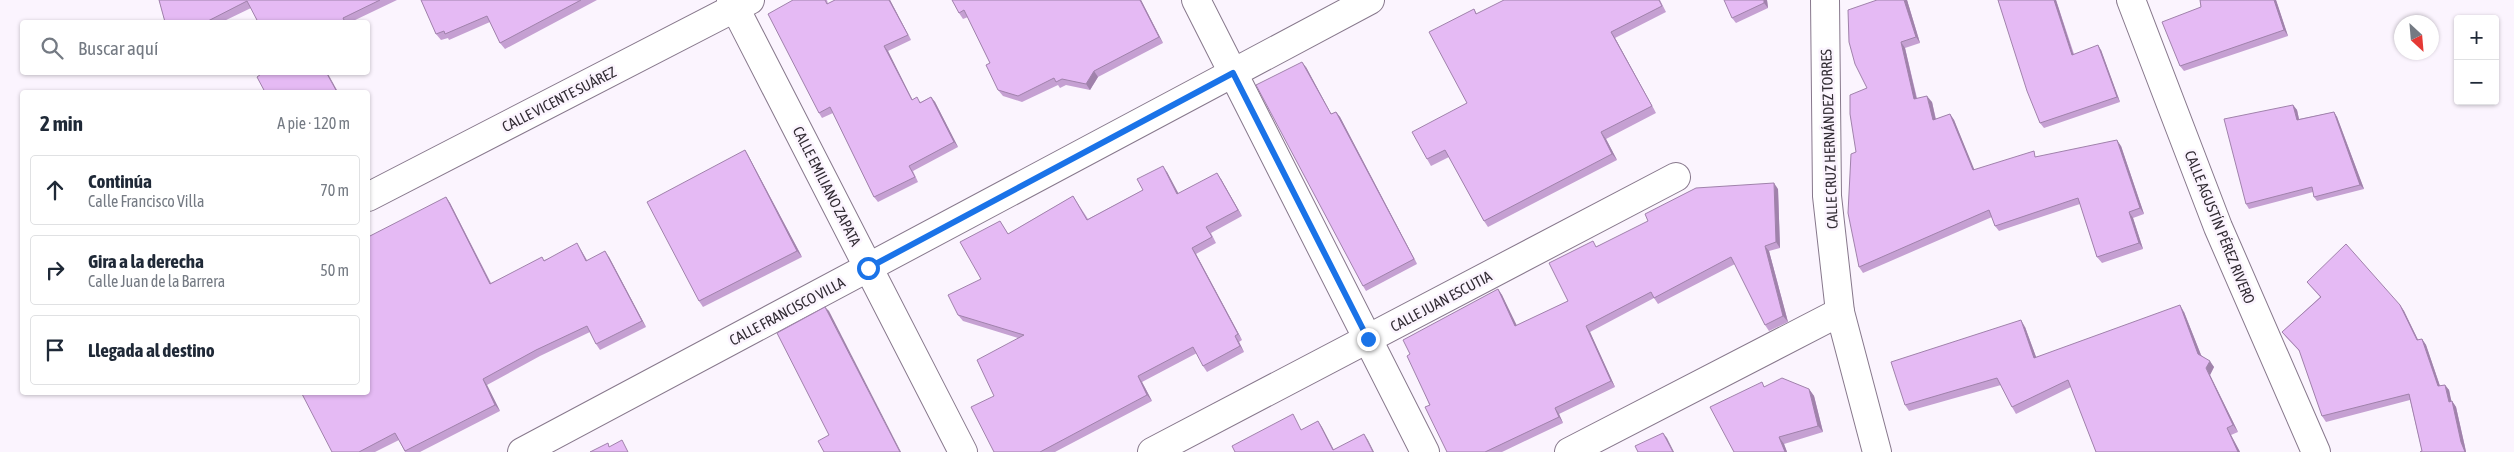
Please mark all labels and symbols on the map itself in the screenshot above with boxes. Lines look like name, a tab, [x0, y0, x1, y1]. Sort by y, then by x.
north arrow	[2394, 15, 2439, 60]
street label: CALLE CRUZ HERNÁNDEZ TORRES	[1817, 49, 1841, 229]
street label: CALLE VICENTE SUÁREZ	[499, 63, 619, 135]
street label: CALLE EMILIANO ZAPATA	[789, 123, 865, 249]
street label: CALLE AGUSTÍN PÉREZ RIVERO	[2181, 148, 2259, 306]
route start	[857, 257, 880, 280]
street label: CALLE JUAN ESCUTIA	[1388, 267, 1495, 335]
street label: CALLE FRANCISCO VILLA	[726, 273, 848, 349]
route end	[1357, 328, 1380, 351]

